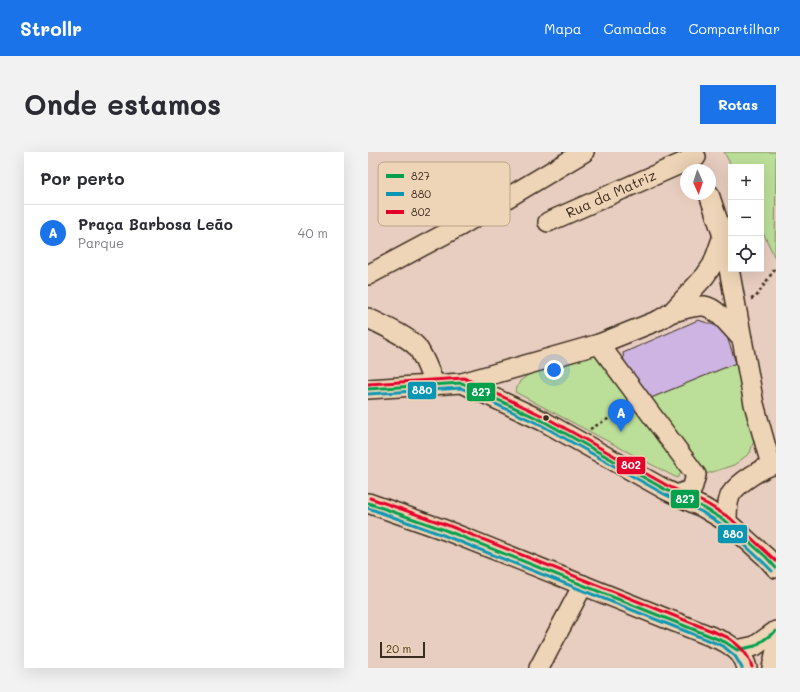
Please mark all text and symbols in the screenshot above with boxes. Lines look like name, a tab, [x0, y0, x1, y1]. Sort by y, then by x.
text: Strollr	[20, 16, 82, 41]
text: Mapa	[544, 19, 582, 38]
text: Camadas	[604, 19, 667, 38]
text: Compartilhar	[689, 19, 780, 38]
button: Rotas	[700, 85, 776, 124]
text: Onde estamos	[24, 86, 221, 122]
legend	[378, 162, 510, 226]
north arrow	[680, 164, 716, 200]
map controls	[728, 164, 764, 272]
button: +	[728, 164, 764, 200]
street label: Rua da Matriz	[563, 165, 659, 222]
text: Por perto	[40, 167, 124, 189]
text: 827	[411, 168, 430, 183]
text: 880	[411, 186, 431, 201]
button: −	[728, 200, 764, 236]
text: 802	[411, 204, 431, 219]
text: Praça Barbosa Leão	[78, 214, 233, 234]
text: A	[48, 224, 58, 241]
text: 40 m	[298, 224, 328, 241]
text: Parque	[78, 234, 124, 251]
button: locate	[728, 236, 764, 272]
your location	[544, 360, 564, 380]
line badge: 880	[407, 381, 437, 400]
text: 880	[412, 382, 432, 397]
line badge: 827	[466, 382, 496, 402]
text: 827	[471, 384, 491, 399]
pin: A	[608, 399, 634, 432]
unlabelled marker	[541, 413, 551, 423]
line badge: 802	[616, 456, 646, 475]
text: 802	[621, 457, 641, 472]
line badge: 827	[670, 489, 700, 509]
text: 827	[675, 491, 695, 506]
line badge: 880	[717, 524, 748, 544]
text: 880	[723, 526, 743, 541]
scale bar	[380, 640, 425, 659]
text: 20 m	[386, 641, 411, 656]

